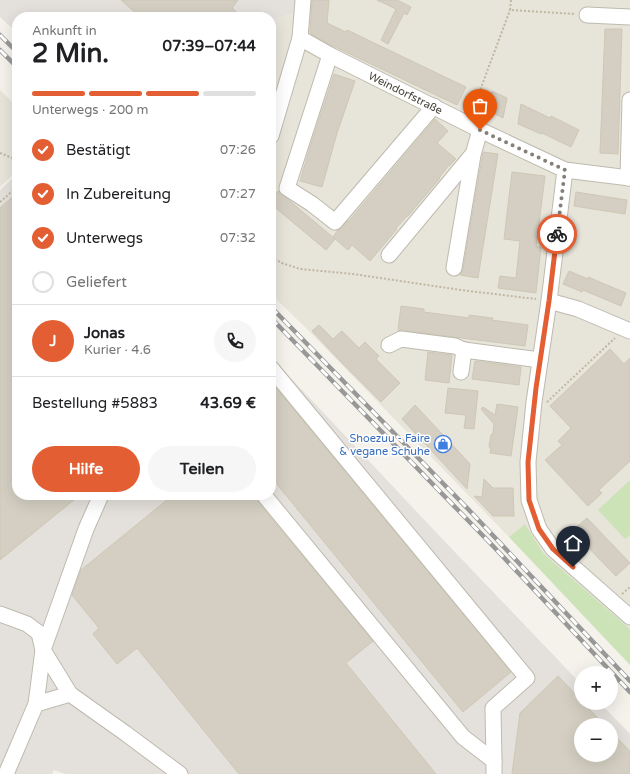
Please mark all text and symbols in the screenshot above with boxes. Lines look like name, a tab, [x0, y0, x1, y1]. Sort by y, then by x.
text: Ankunft in	[32, 23, 97, 39]
text: 07:39–07:44	[163, 37, 256, 55]
text: 2 Min.	[32, 38, 109, 69]
street label: Weindorfstraße	[366, 69, 445, 117]
pin	[463, 89, 497, 130]
icon: bag	[469, 95, 491, 117]
text: Unterwegs · 200 m	[32, 102, 149, 118]
icon: check	[32, 139, 54, 161]
text: Bestätigt	[66, 141, 131, 159]
text: 07:26	[220, 142, 256, 158]
icon: check	[32, 183, 54, 205]
text: In Zubereitung	[66, 185, 171, 203]
text: 07:27	[220, 186, 256, 202]
courier	[537, 214, 577, 254]
icon: bike	[546, 223, 568, 245]
icon: check	[32, 227, 54, 249]
text: Unterwegs	[66, 229, 143, 247]
text: 07:32	[220, 230, 256, 246]
text: Geliefert	[66, 273, 127, 291]
button: phone	[214, 320, 256, 362]
text: Jonas	[84, 324, 125, 342]
text: J	[50, 332, 57, 350]
text: Kurier · 4.6	[84, 342, 151, 358]
text: Bestellung #5883	[32, 394, 158, 412]
text: 43.69 €	[200, 394, 256, 412]
place label: Shoezuu - Faire & vegane Schuhe	[339, 432, 430, 458]
shop icon: Shoezuu - Faire & vegane Schuhe	[433, 434, 453, 454]
button: Hilfe	[32, 446, 140, 492]
button: Teilen	[148, 446, 256, 492]
pin	[556, 526, 590, 567]
icon: home	[562, 532, 584, 554]
map controls	[574, 666, 618, 762]
button: +	[574, 666, 618, 710]
button: −	[574, 718, 618, 762]

